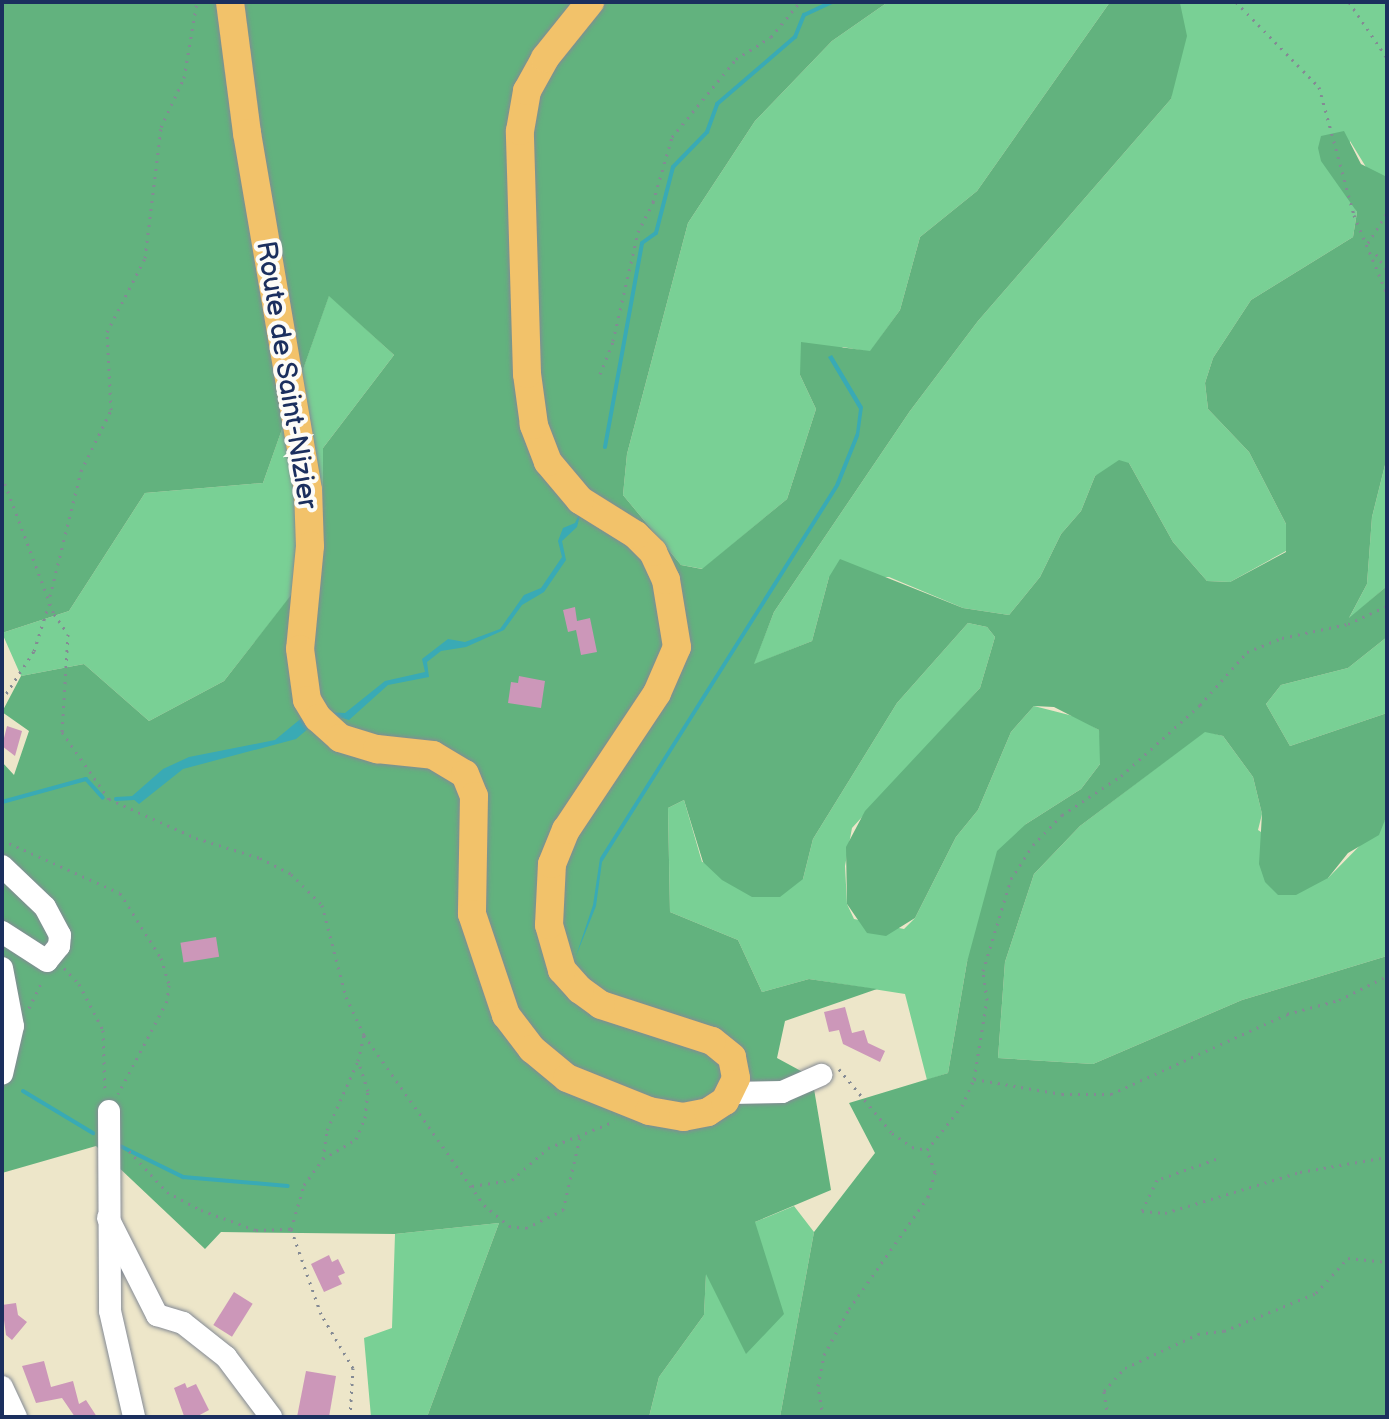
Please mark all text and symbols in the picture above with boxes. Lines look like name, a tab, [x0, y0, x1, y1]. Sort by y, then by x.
street label: Route de Saint-Nizier	[248, 238, 324, 512]

